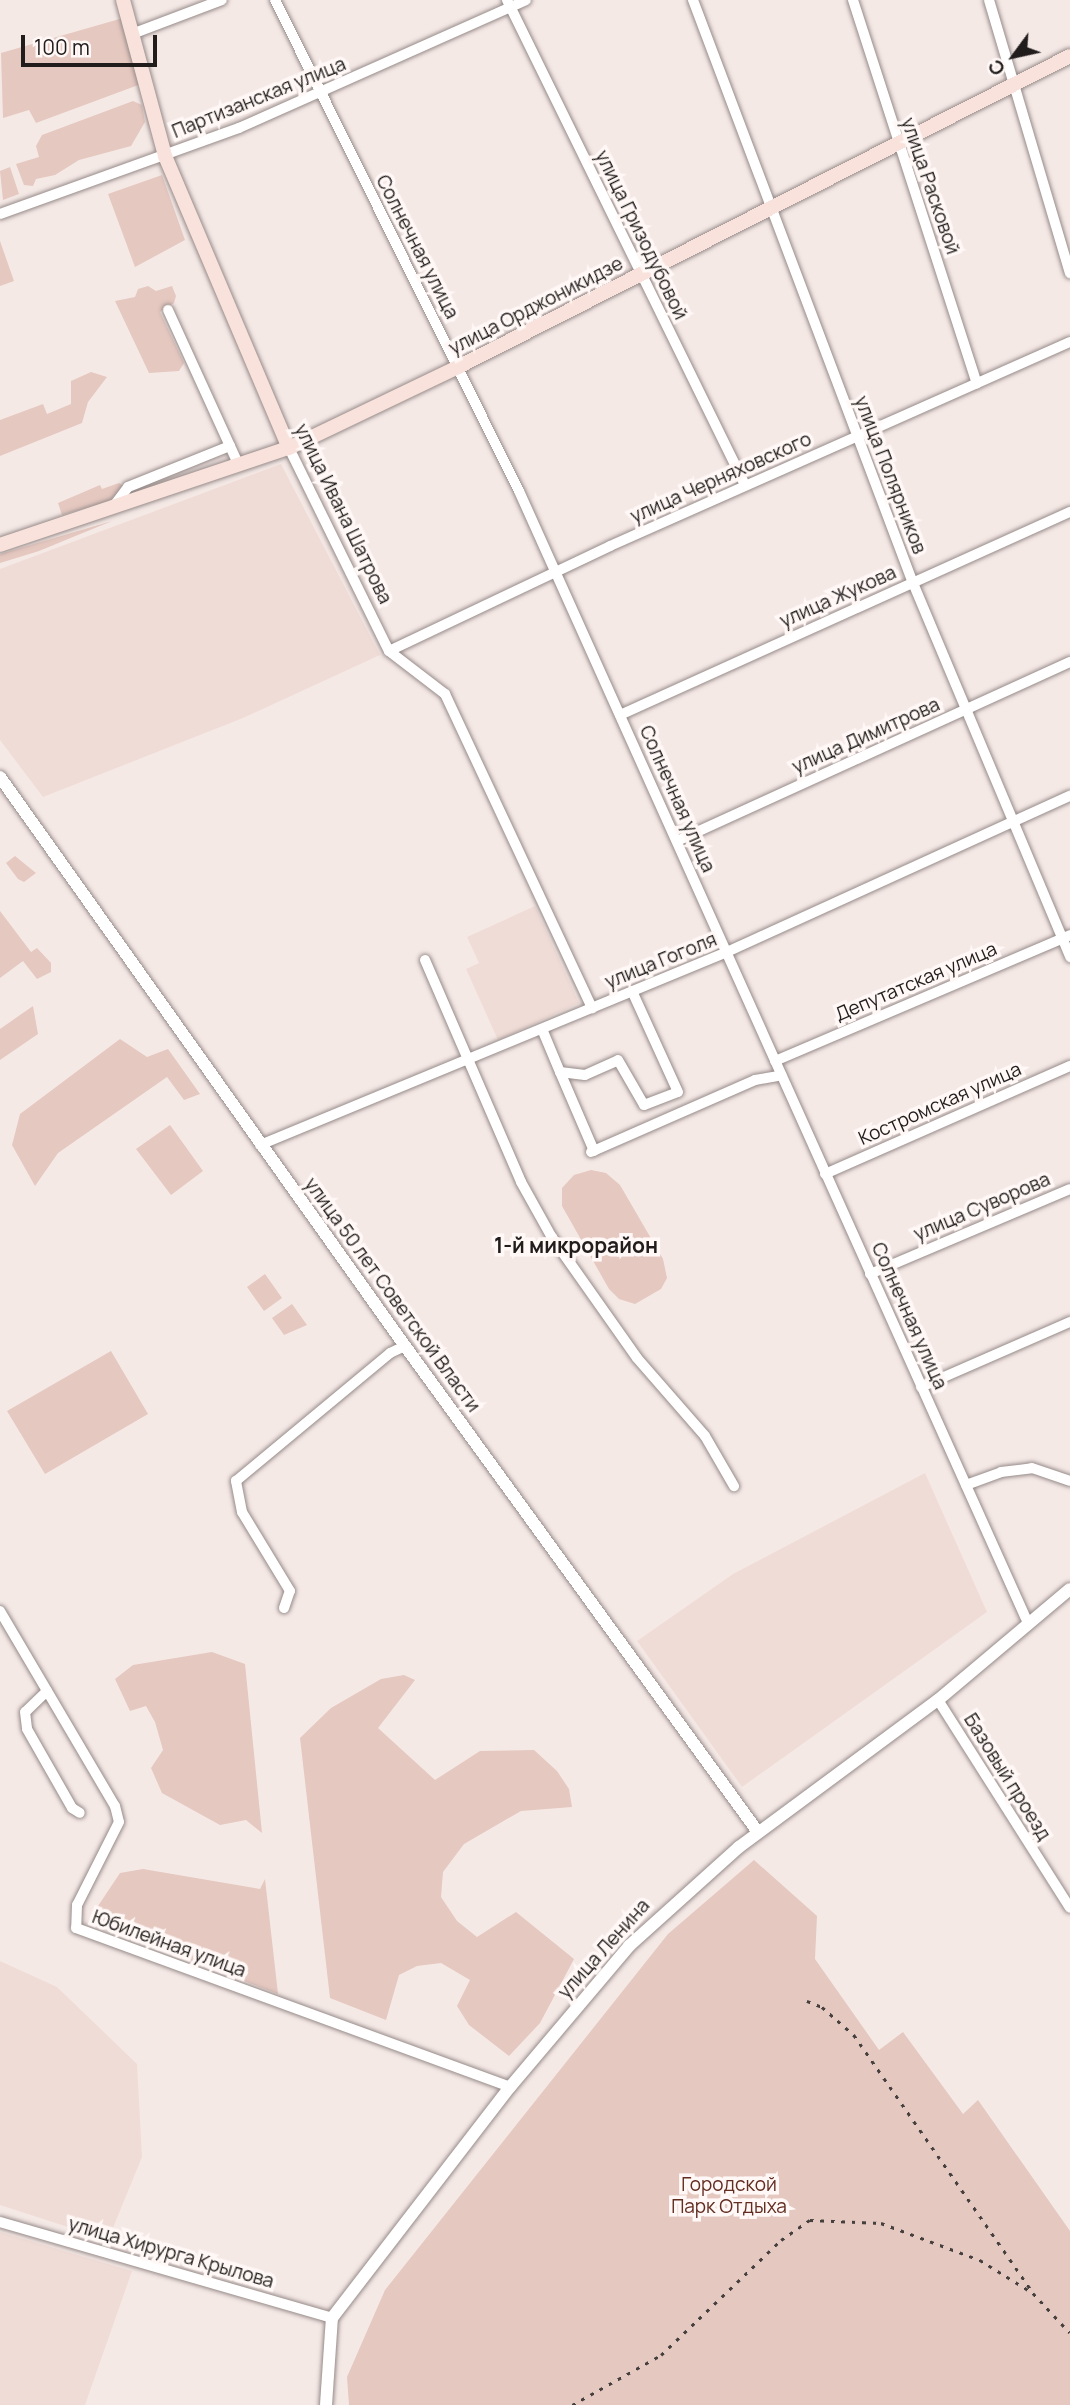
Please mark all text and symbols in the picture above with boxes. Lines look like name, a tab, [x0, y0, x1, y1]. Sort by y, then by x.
scale bar	[24, 21, 161, 65]
north arrow	[979, 21, 1049, 91]
text: 100 m	[34, 33, 90, 61]
street label: Партизанская улица	[169, 53, 349, 143]
text: С	[982, 54, 1011, 80]
street label: улица Расковой	[896, 115, 964, 257]
street label: улица Гризодубовой	[590, 147, 692, 323]
street label: Солнечная улица	[371, 171, 463, 323]
street label: улица Орджоникидзе	[445, 252, 627, 360]
street label: улица Полярников	[849, 393, 931, 557]
street label: улица Ивана Шатрова	[289, 420, 397, 608]
street label: улица Черняховского	[627, 428, 815, 528]
street label: улица Жукова	[776, 561, 900, 633]
street label: улица Димитрова	[789, 693, 943, 779]
street label: Солнечная улица	[634, 722, 720, 876]
street label: улица Гоголя	[602, 928, 720, 994]
street label: Депутатская улица	[832, 938, 1000, 1026]
street label: Костромская улица	[855, 1058, 1025, 1150]
street label: улица Суворова	[910, 1168, 1054, 1246]
street label: улица 50 лет Советской Власти	[299, 1173, 485, 1417]
district label: 1-й микрорайон	[494, 1232, 658, 1258]
street label: Солнечная улица	[866, 1239, 952, 1393]
street label: Базовый проезд	[959, 1709, 1055, 1845]
street label: улица Ленина	[553, 1895, 655, 2003]
street label: Юбилейная улица	[89, 1906, 249, 1982]
park label: Городской Парк Отдыха	[671, 2174, 787, 2218]
street label: улица Хирурга Крылова	[66, 2213, 276, 2293]

